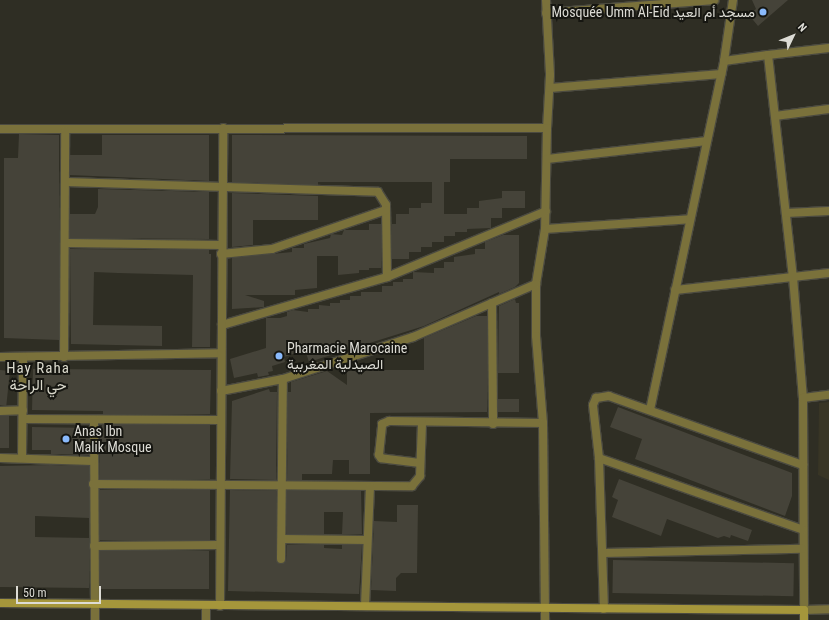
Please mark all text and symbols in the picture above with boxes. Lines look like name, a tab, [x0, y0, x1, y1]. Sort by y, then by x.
place label: Mosquée Umm Al-Eid مسجد أم العيد	[552, 4, 755, 20]
marker: Mosquée Umm Al-Eid مسجد أم العيد	[758, 7, 768, 17]
north arrow	[773, 16, 813, 56]
text: N	[795, 21, 809, 34]
place label: Pharmacie Marocaine الصيدلية المغربية	[287, 340, 407, 372]
marker: Pharmacie Marocaine الصيدلية المغربية	[274, 351, 284, 361]
district label: Hay Raha حي الراحة	[6, 359, 70, 394]
place label: Anas Ibn Malik Mosque	[74, 423, 152, 456]
marker: Anas Ibn Malik Mosque	[61, 434, 71, 444]
scale bar	[18, 578, 103, 604]
text: 50 m	[23, 586, 47, 600]

